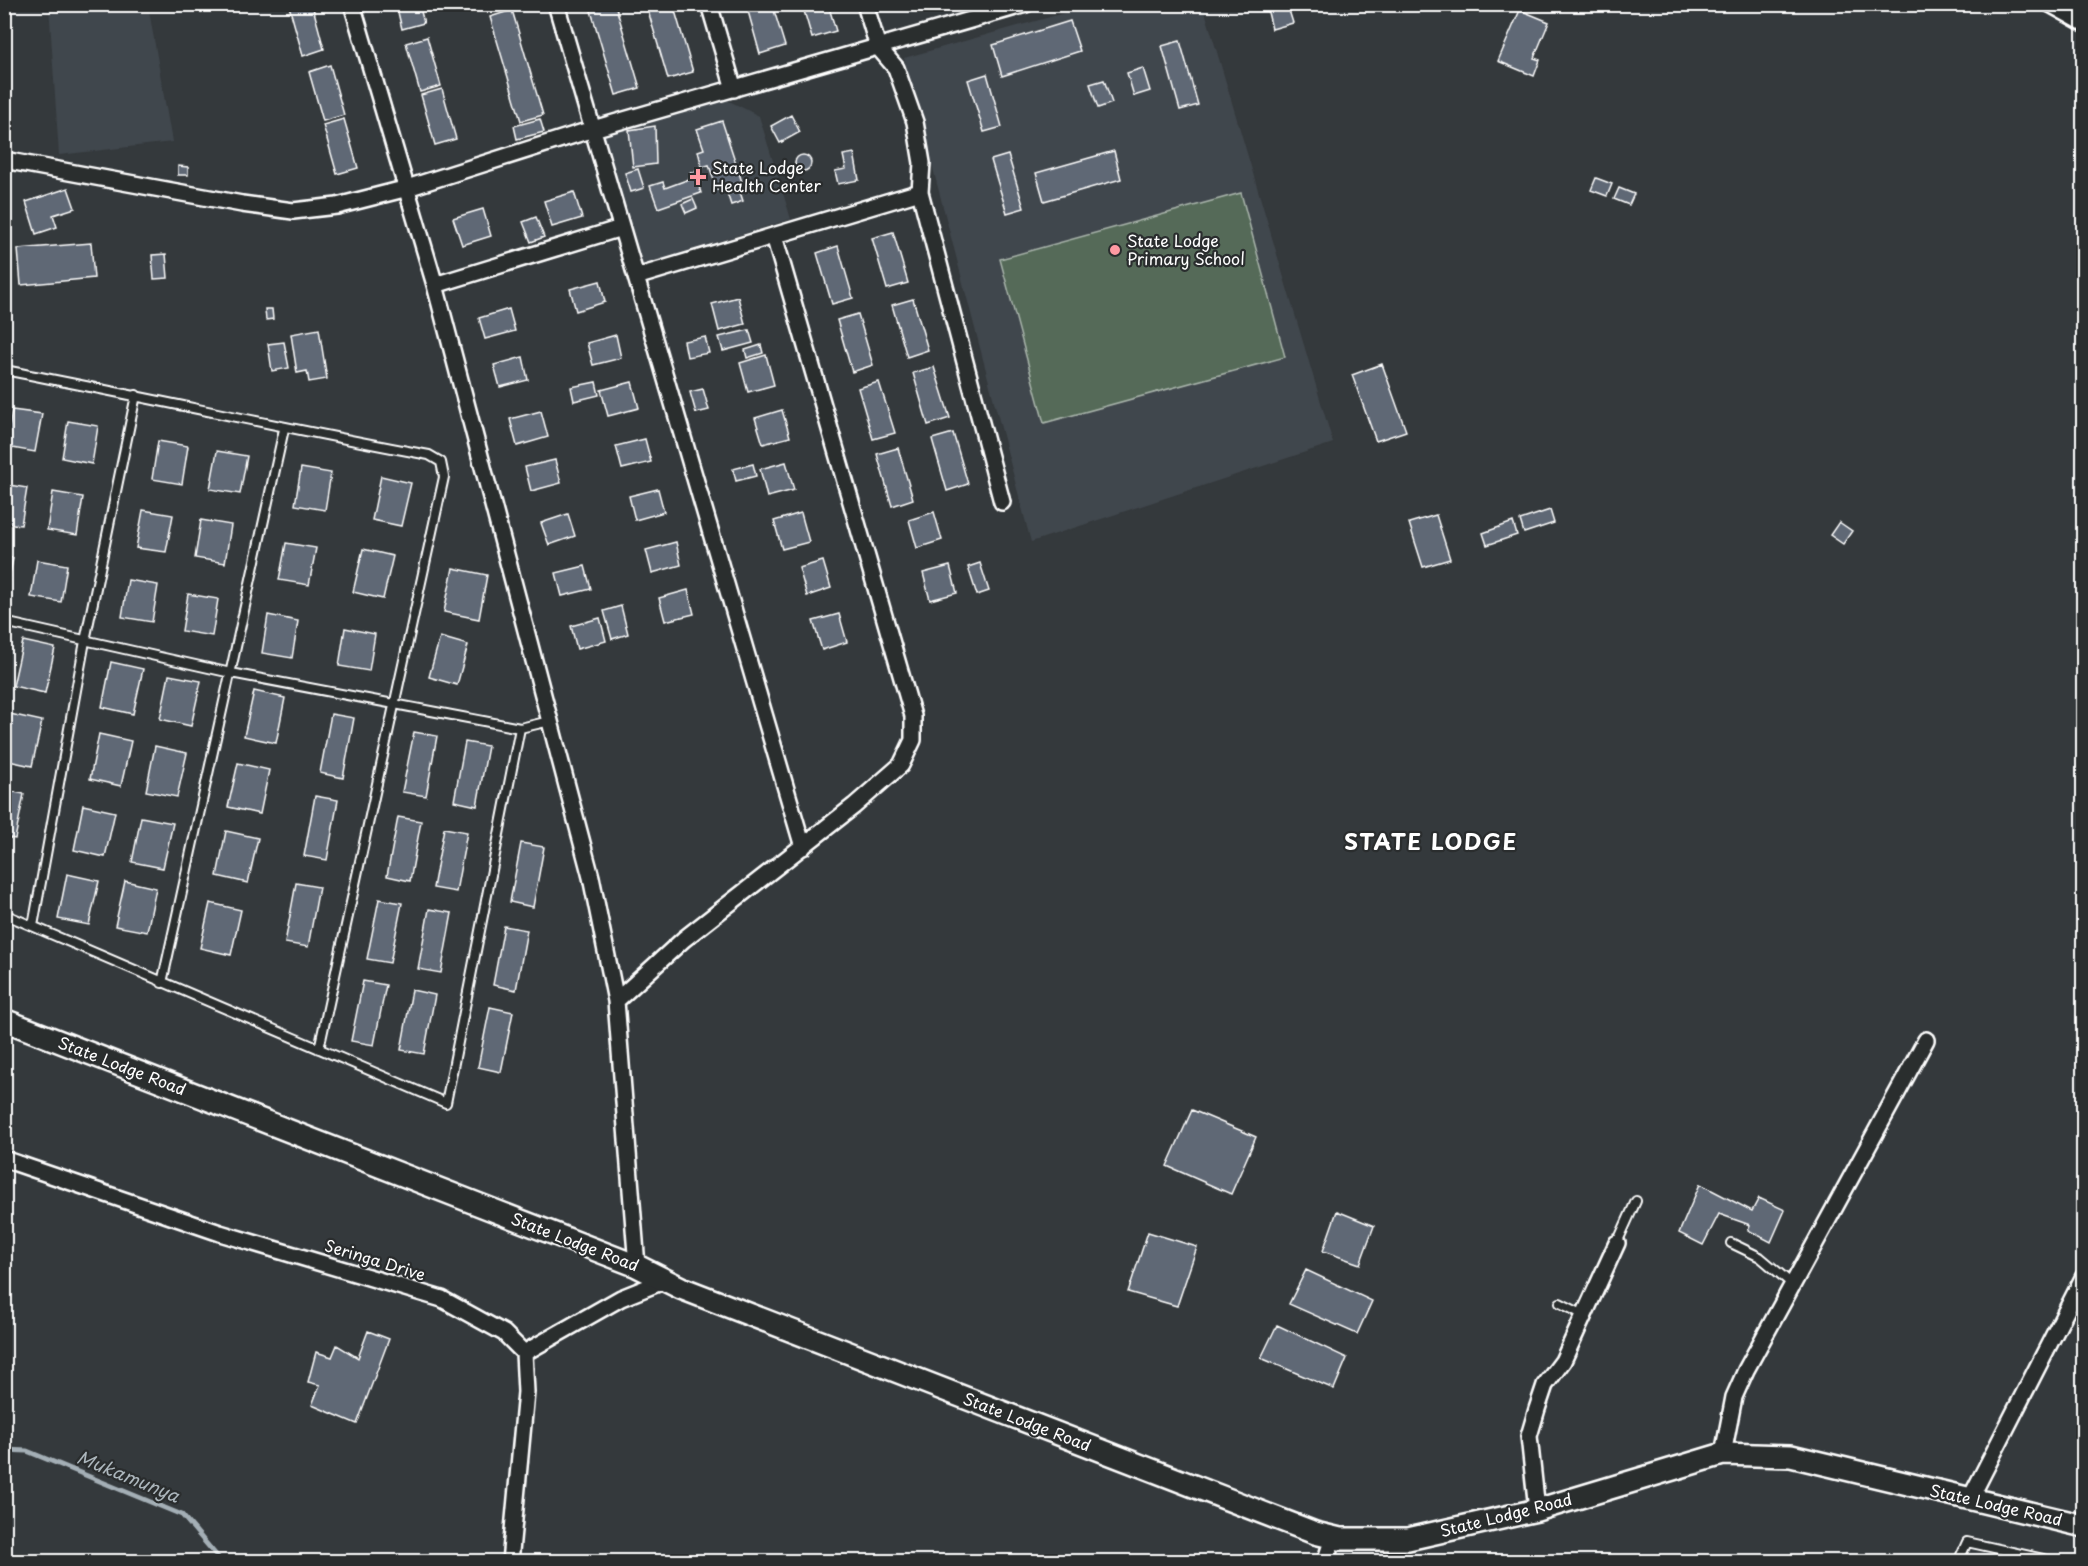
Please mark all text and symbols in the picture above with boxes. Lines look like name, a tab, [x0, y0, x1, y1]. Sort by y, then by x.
place label: State Lodge Health Center	[712, 155, 822, 197]
marker: State Lodge Health Center	[689, 168, 707, 186]
place label: State Lodge Primary School	[1127, 228, 1245, 270]
marker: State Lodge Primary School	[1108, 243, 1122, 257]
district label: STATE LODGE	[1344, 824, 1518, 857]
street label: State Lodge Road	[55, 1030, 190, 1101]
street label: State Lodge Road	[508, 1206, 643, 1277]
street label: Seringa Drive	[322, 1232, 429, 1286]
street label: State Lodge Road	[960, 1386, 1095, 1457]
water label: Mukamunya	[73, 1443, 185, 1509]
street label: State Lodge Road	[1928, 1477, 2065, 1531]
street label: State Lodge Road	[1437, 1486, 1574, 1542]

